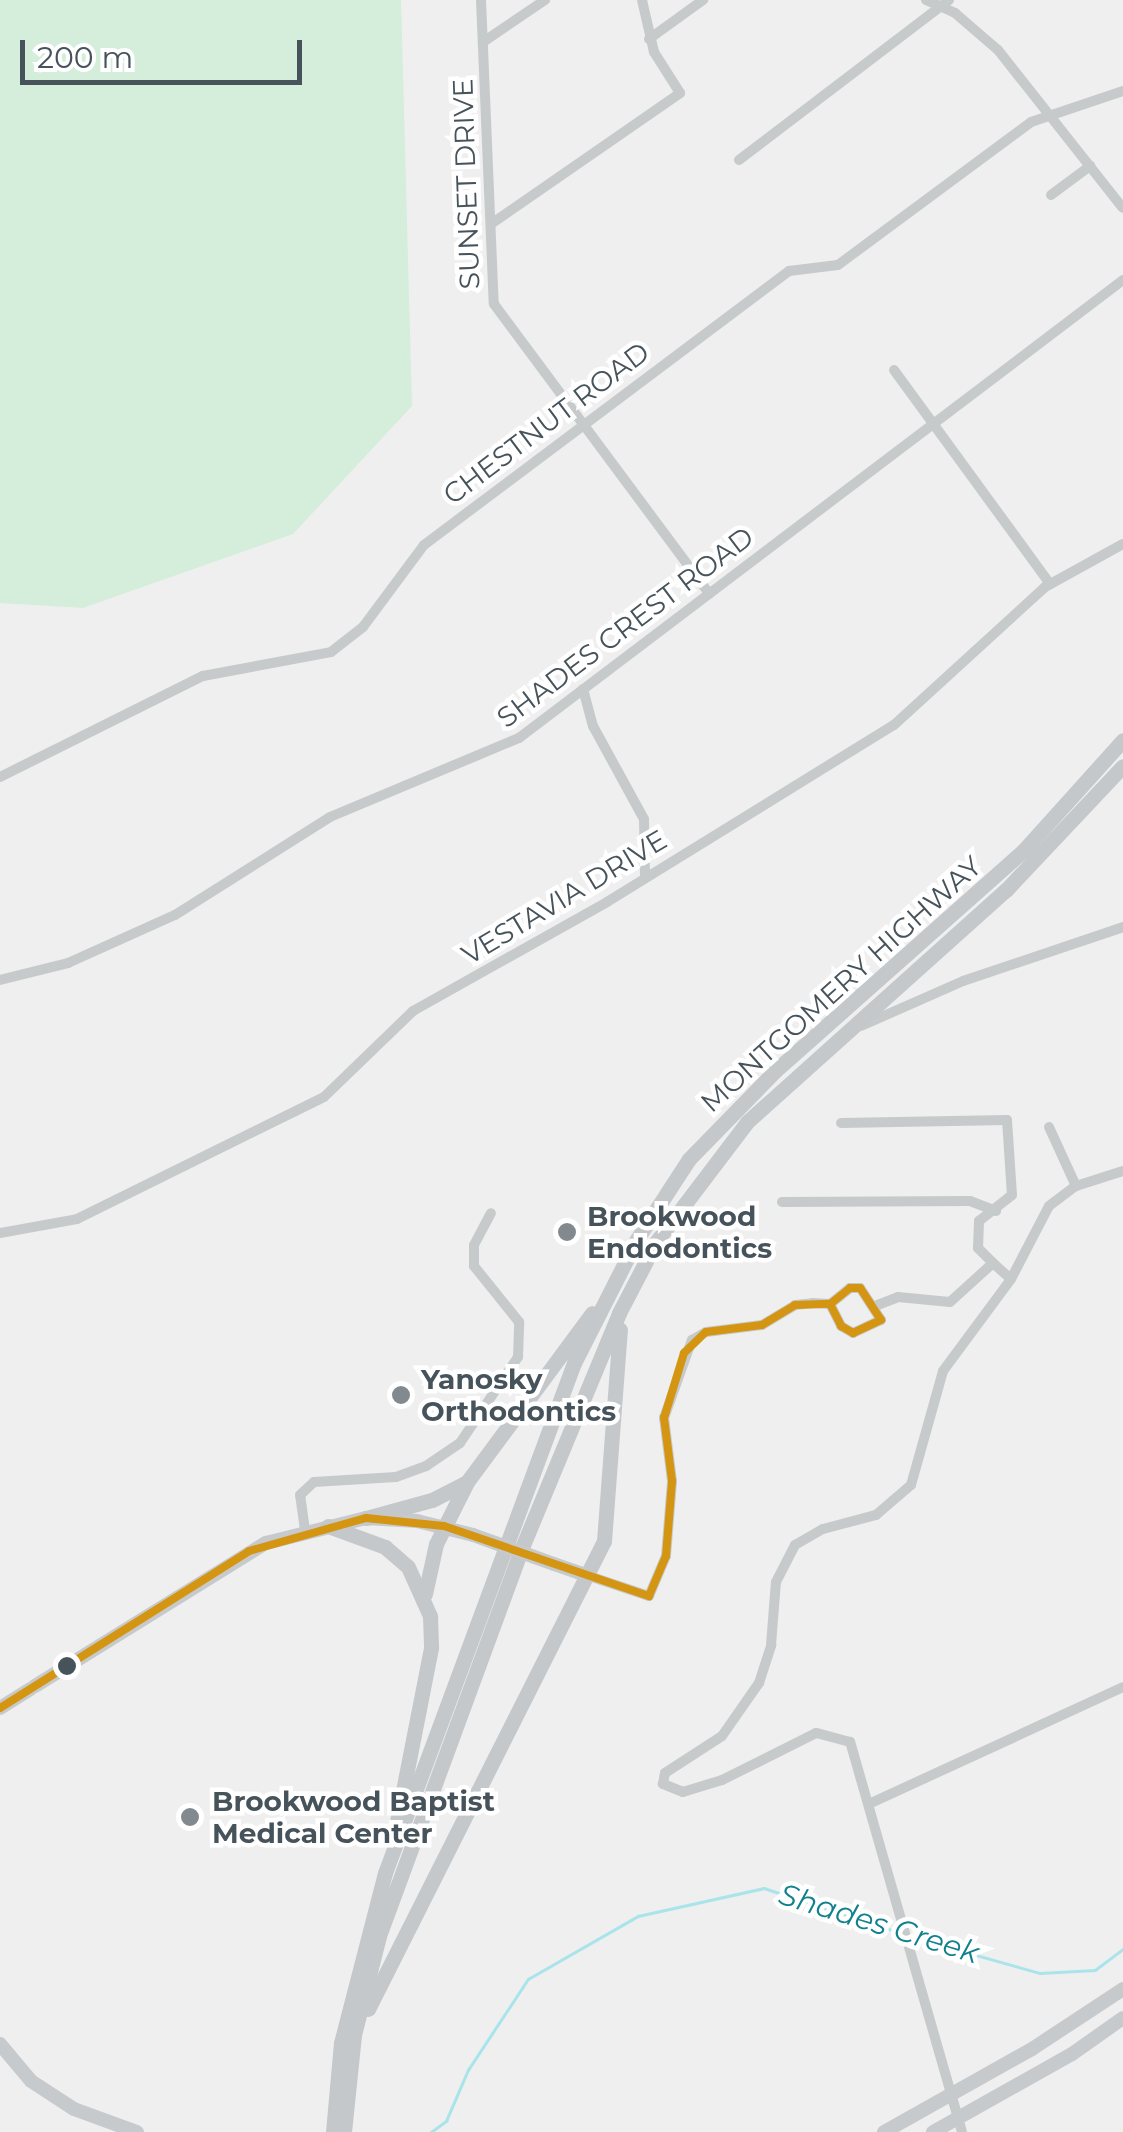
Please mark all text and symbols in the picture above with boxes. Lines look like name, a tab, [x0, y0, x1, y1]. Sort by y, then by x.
scale bar	[25, 20, 308, 82]
text: 200 m	[37, 39, 133, 76]
street label: SUNSET DRIVE	[446, 78, 486, 290]
street label: CHESTNUT ROAD	[436, 335, 656, 511]
street label: SHADES CREST ROAD	[490, 520, 760, 734]
street label: VESTAVIA DRIVE	[455, 823, 673, 971]
street label: MONTGOMERY HIGHWAY	[694, 849, 988, 1119]
place label: Brookwood Endodontics	[587, 1199, 772, 1265]
marker: Brookwood Endodontics	[556, 1221, 578, 1243]
place label: Yanosky Orthodontics	[421, 1362, 616, 1428]
marker: Yanosky Orthodontics	[390, 1384, 412, 1406]
unlabelled marker	[57, 1656, 77, 1676]
place label: Brookwood Baptist Medical Center	[212, 1784, 495, 1850]
marker: Brookwood Baptist Medical Center	[177, 1804, 203, 1830]
water label: Shades Creek	[775, 1876, 983, 1972]

